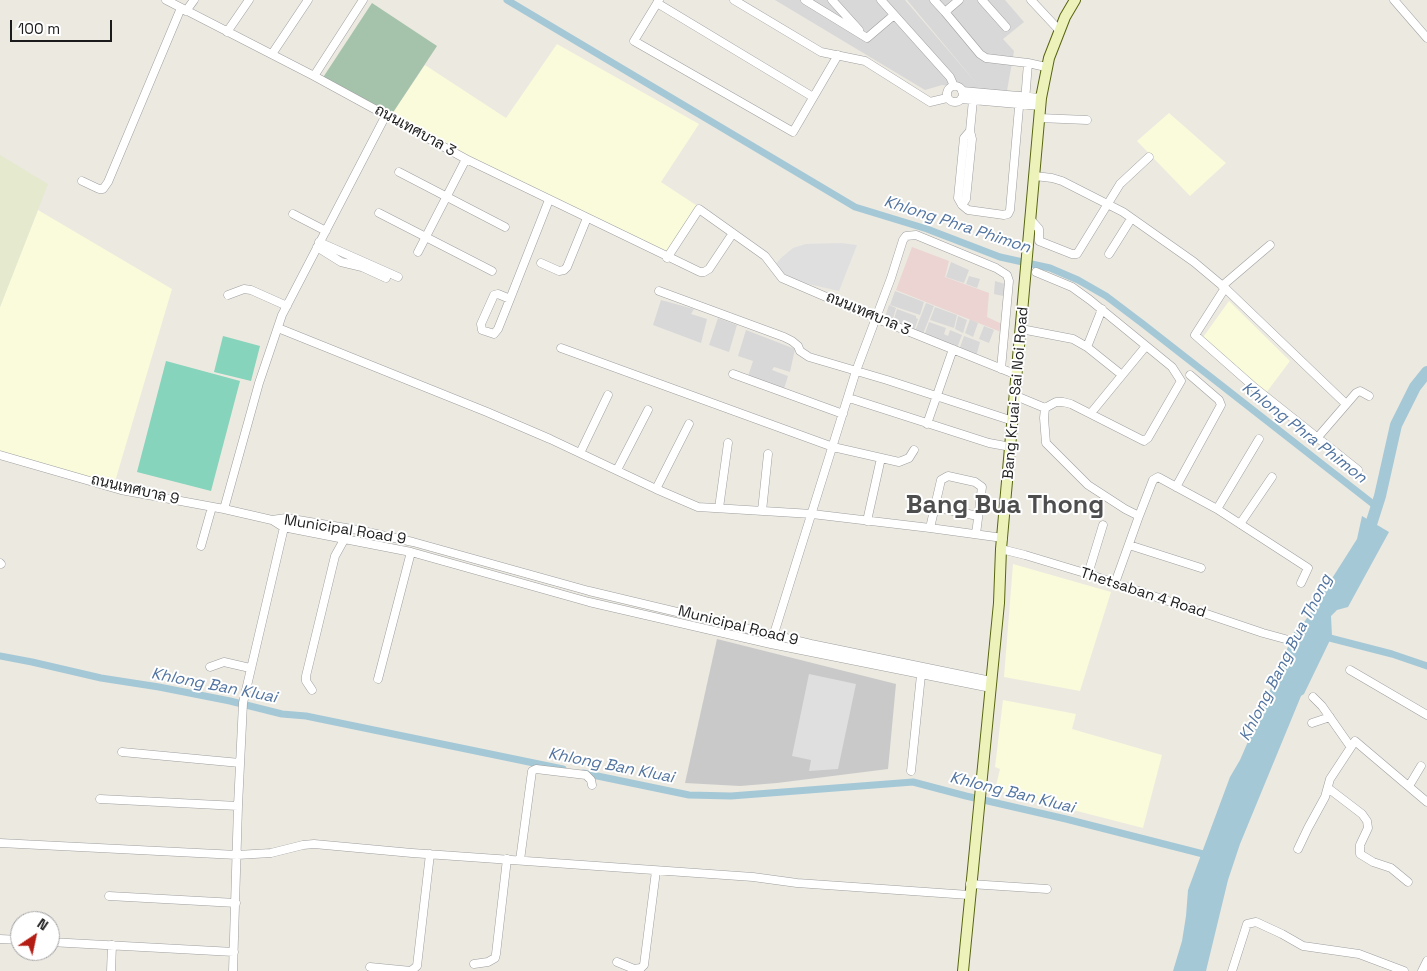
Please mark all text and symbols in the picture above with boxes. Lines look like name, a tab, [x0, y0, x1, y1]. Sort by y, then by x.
scale bar	[12, 10, 115, 42]
text: 100 m	[18, 19, 60, 38]
street label: ถนนเทศบาล 3	[371, 101, 459, 161]
water label: Khlong Phra Phimon	[881, 192, 1033, 258]
street label: ถนนเทศบาล 3	[823, 288, 913, 340]
street label: Bang Kruai-Sai Noi Road	[999, 306, 1033, 480]
water label: Khlong Phra Phimon	[1238, 378, 1370, 488]
street label: ถนนเทศบาล 9	[89, 471, 181, 509]
district label: Bang Bua Thong	[906, 491, 1104, 521]
street label: Municipal Road 9	[283, 511, 407, 549]
street label: Thetsaban 4 Road	[1078, 564, 1208, 622]
water label: Khlong Bang Bua Thong	[1236, 571, 1336, 745]
street label: Municipal Road 9	[676, 602, 800, 650]
water label: Khlong Ban Kluai	[149, 664, 279, 708]
water label: Khlong Ban Kluai	[546, 744, 676, 788]
water label: Khlong Ban Kluai	[948, 768, 1076, 818]
north arrow	[10, 911, 60, 961]
text: N	[34, 914, 52, 934]

